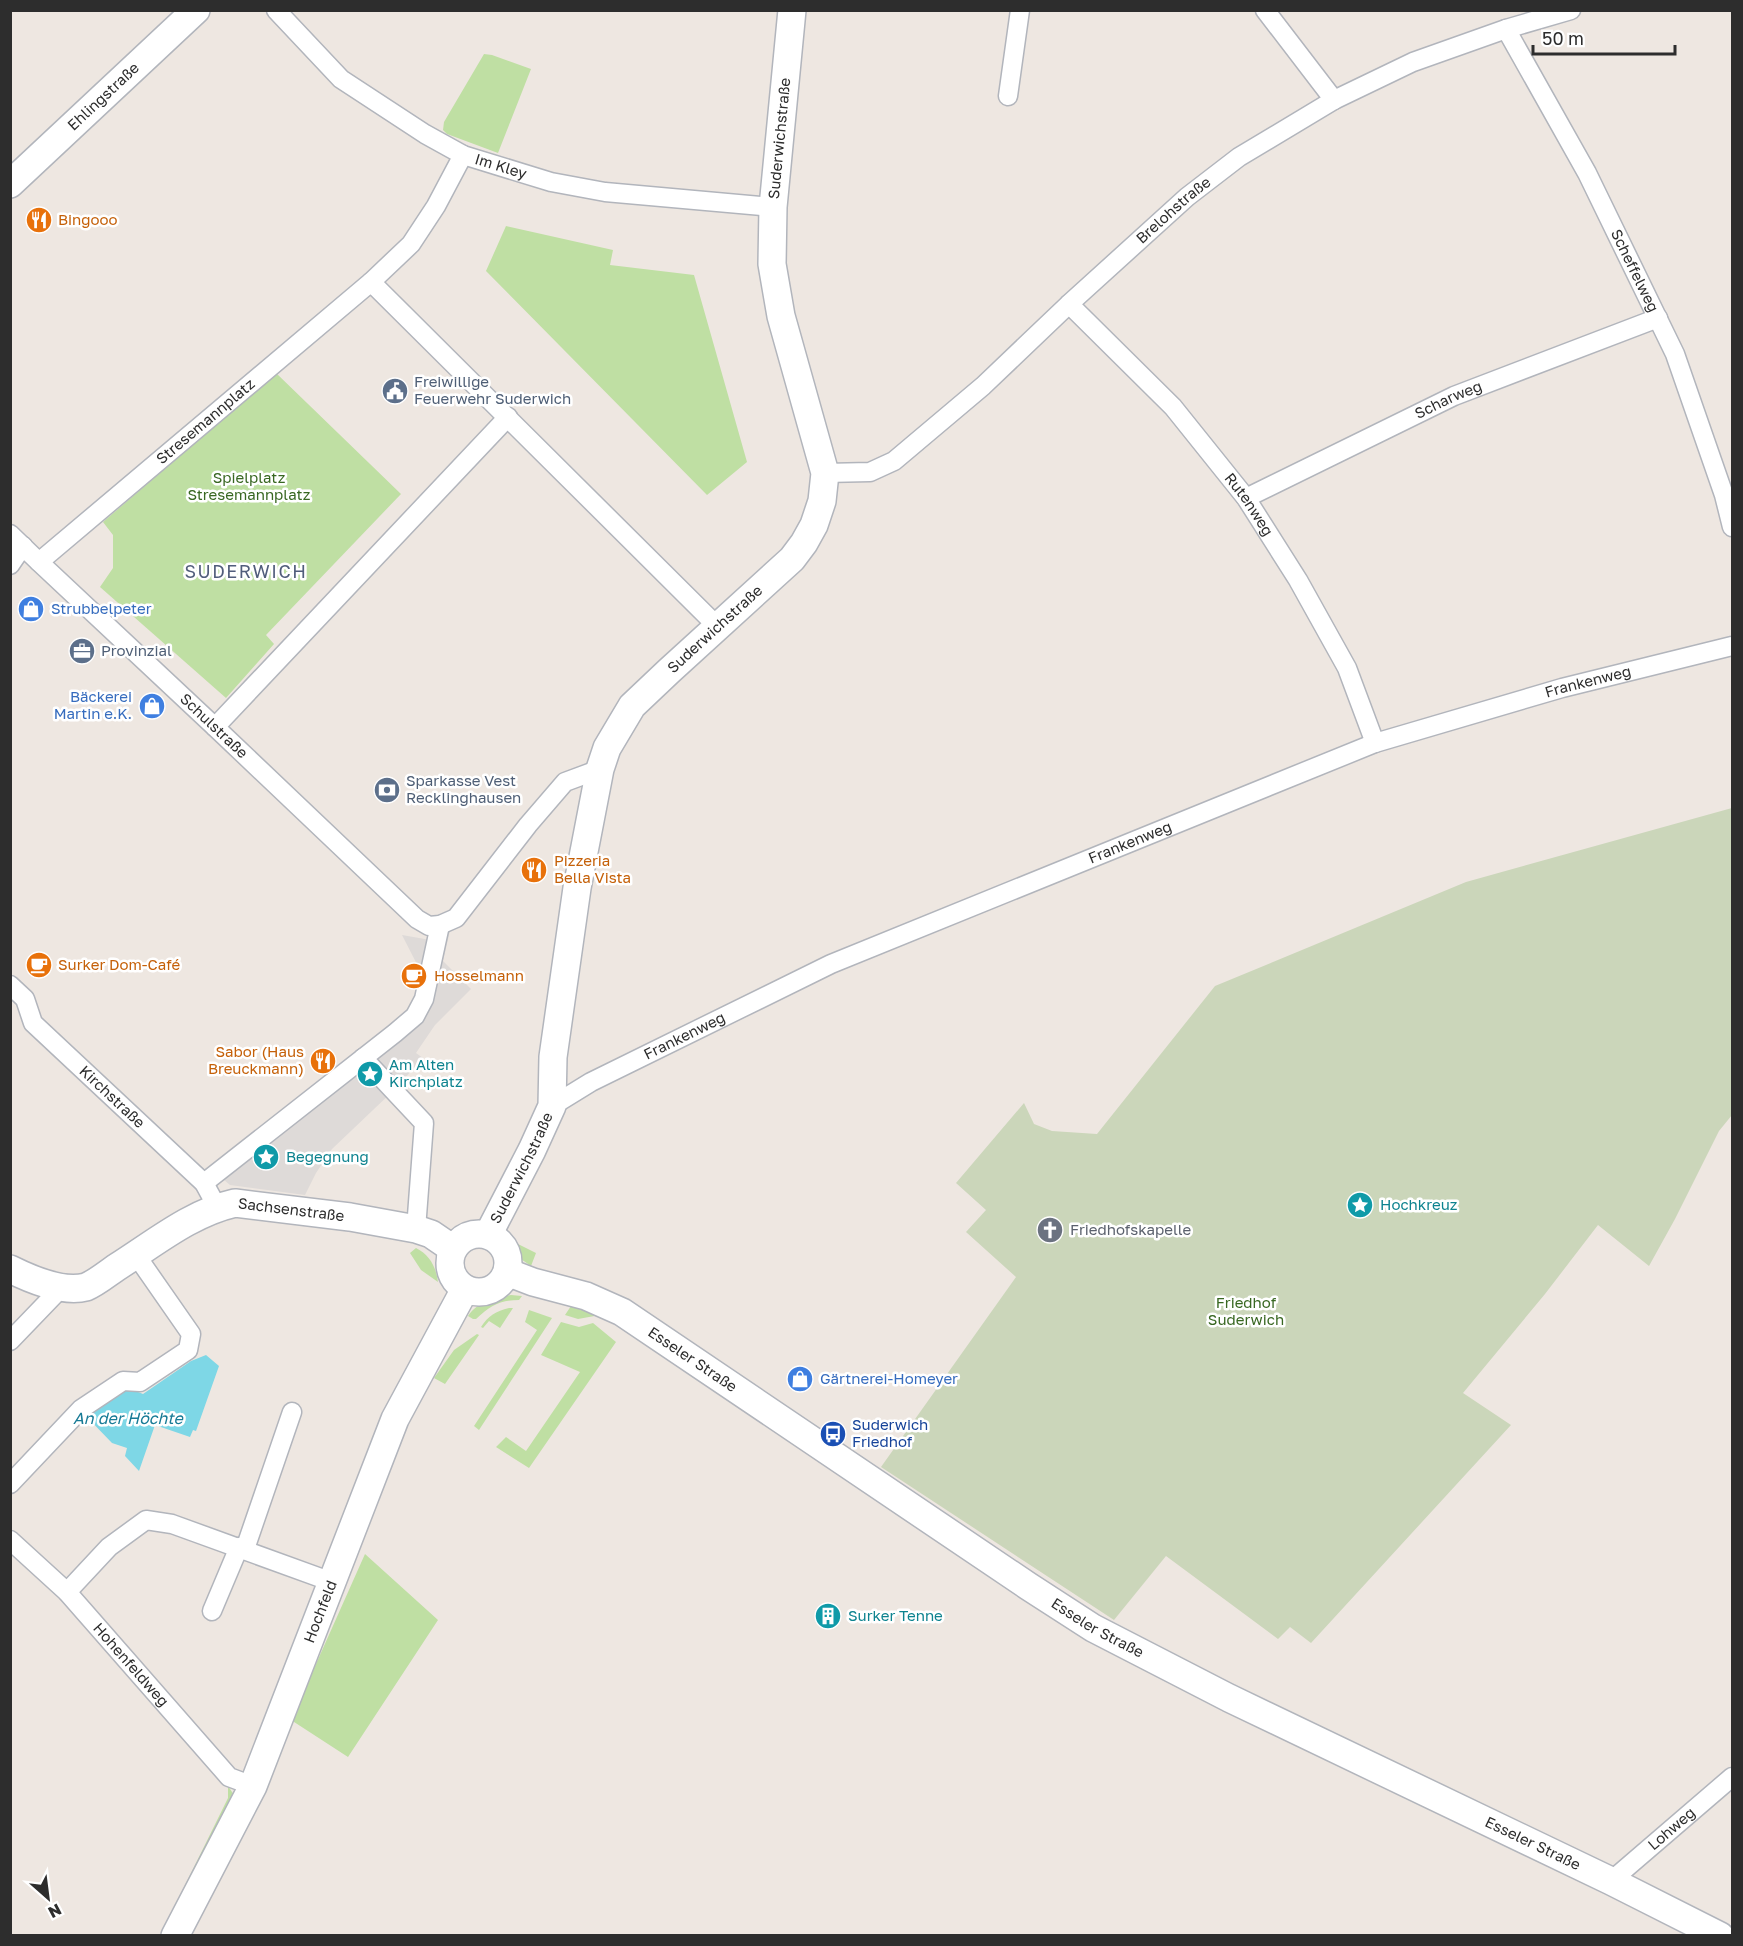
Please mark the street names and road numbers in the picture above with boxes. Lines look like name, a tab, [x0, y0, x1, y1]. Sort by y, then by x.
street label: Ehlingstraße	[63, 58, 142, 134]
street label: Suderwichstraße	[764, 76, 793, 200]
street label: Im Kley	[473, 149, 530, 182]
street label: Brelohstraße	[1132, 172, 1214, 247]
street label: Scheffelweg	[1608, 226, 1663, 315]
street label: Stresemannplatz	[152, 374, 258, 467]
street label: Scharweg	[1411, 376, 1484, 422]
street label: Rutenweg	[1221, 469, 1278, 539]
street label: Suderwichstraße	[663, 581, 766, 676]
street label: Frankenweg	[1542, 661, 1633, 701]
street label: Schulstraße	[177, 689, 252, 762]
street label: Frankenweg	[1085, 817, 1174, 867]
street label: Frankenweg	[640, 1008, 728, 1063]
street label: Kirchstraße	[76, 1061, 149, 1131]
street label: Suderwichstraße	[486, 1109, 556, 1226]
street label: Sachsenstraße	[237, 1193, 346, 1224]
street label: Esseler Straße	[645, 1322, 741, 1395]
street label: Hochfeld	[299, 1577, 340, 1645]
street label: Esseler Straße	[1048, 1593, 1147, 1661]
street label: Hohenfeldweg	[90, 1619, 173, 1710]
street label: Lohweg	[1644, 1803, 1698, 1853]
street label: Esseler Straße	[1483, 1812, 1584, 1873]

